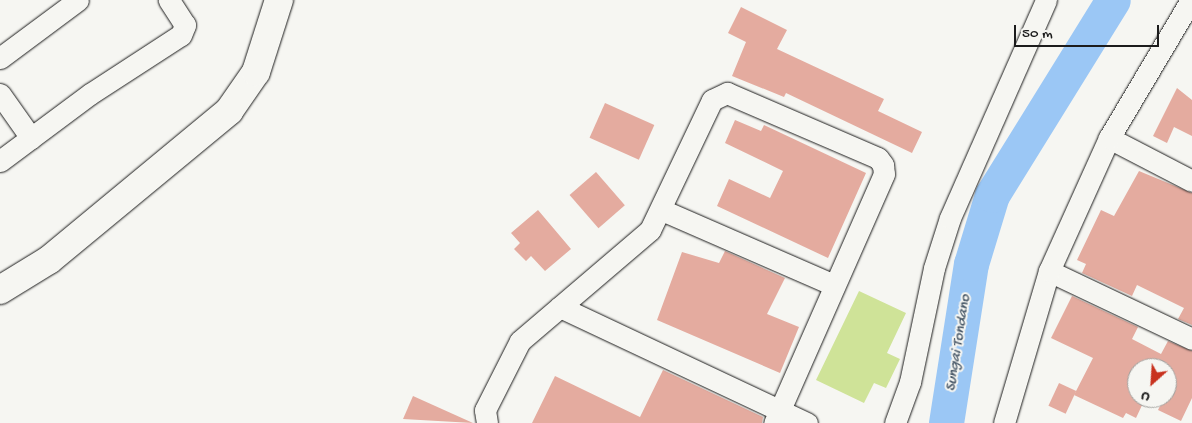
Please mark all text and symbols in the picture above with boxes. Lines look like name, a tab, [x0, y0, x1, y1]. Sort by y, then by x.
scale bar	[1017, 15, 1162, 47]
text: 50 m	[1022, 25, 1053, 43]
water label: Sungai Tondano	[942, 293, 976, 393]
north arrow	[1127, 358, 1177, 408]
text: U	[1138, 387, 1153, 405]

